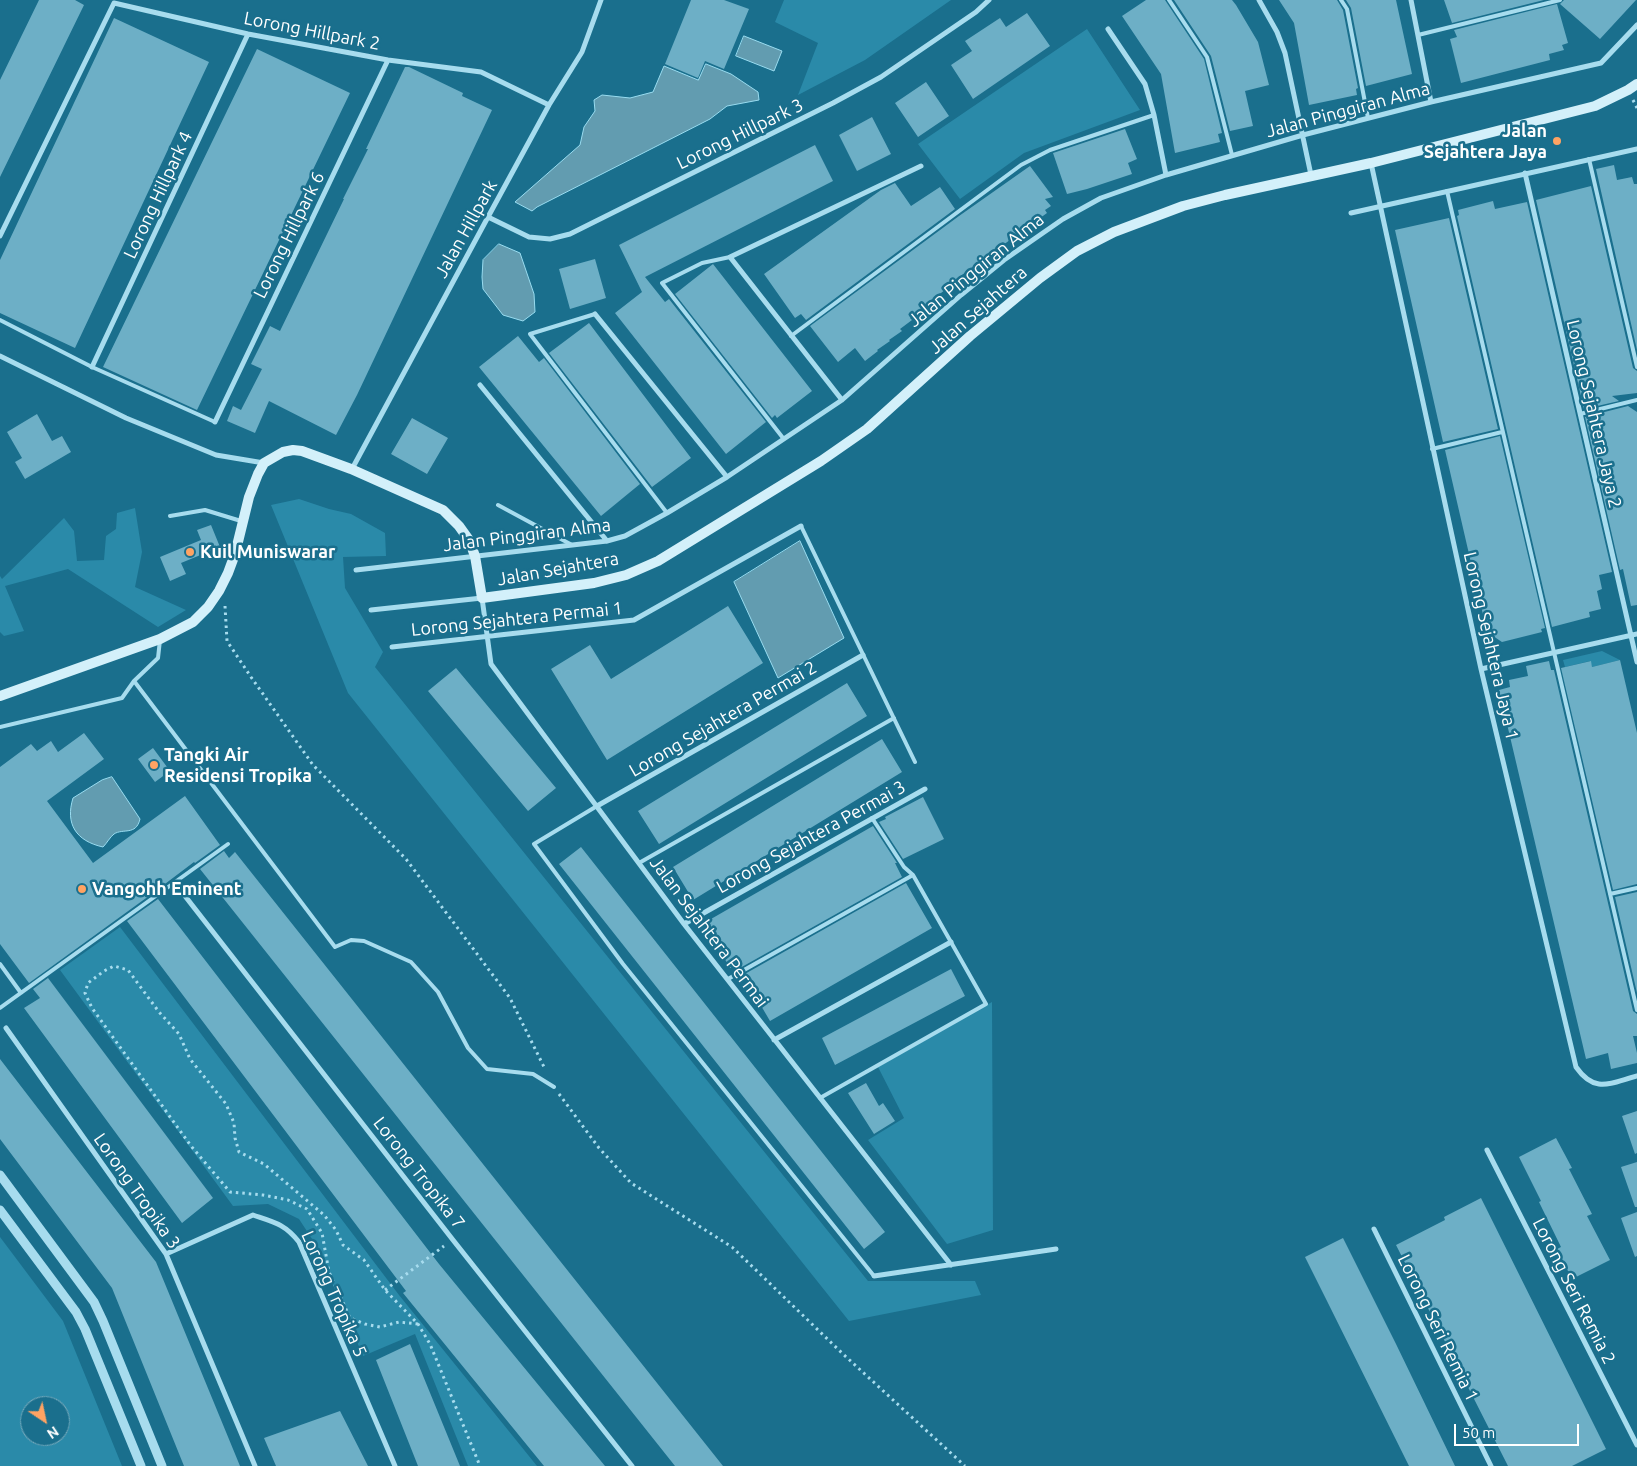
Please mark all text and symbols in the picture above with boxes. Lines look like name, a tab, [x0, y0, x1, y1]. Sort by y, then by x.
street label: Lorong Hillpark 2	[242, 7, 382, 55]
street label: Jalan Pinggiran Alma	[1264, 78, 1432, 142]
street label: Lorong Hillpark 3	[673, 94, 807, 174]
place label: Jalan Sejahtera Jaya	[1424, 120, 1547, 162]
street label: Lorong Hillpark 4	[119, 128, 197, 262]
marker: Jalan Sejahtera Jaya	[1551, 135, 1563, 147]
street label: Lorong Hillpark 6	[249, 168, 329, 302]
street label: Jalan Hillpark	[430, 176, 502, 282]
street label: Jalan Pinggiran Alma	[904, 209, 1048, 331]
street label: Jalan Sejahtera	[925, 262, 1031, 358]
street label: Lorong Sejahtera Jaya 2	[1562, 318, 1626, 510]
street label: Jalan Pinggiran Alma	[442, 514, 612, 556]
place label: Kuil Muniswarar	[200, 541, 335, 563]
marker: Kuil Muniswarar	[184, 546, 196, 558]
street label: Jalan Sejahtera	[496, 548, 620, 590]
street label: Lorong Sejahtera Jaya 1	[1459, 550, 1523, 742]
street label: Lorong Sejahtera Permai 1	[410, 597, 624, 641]
street label: Lorong Sejahtera Permai 2	[625, 656, 821, 782]
place label: Tangki Air Residensi Tropika	[164, 744, 312, 786]
marker: Tangki Air Residensi Tropika	[148, 759, 160, 771]
street label: Lorong Sejahtera Permai 3	[713, 776, 909, 898]
street label: Jalan Sejahtera Permai	[645, 852, 773, 1012]
place label: Vangohh Eminent	[92, 878, 241, 900]
marker: Vangohh Eminent	[76, 883, 88, 895]
street label: Lorong Tropika 7	[369, 1113, 469, 1233]
street label: Lorong Tropika 3	[89, 1129, 185, 1253]
street label: Lorong Seri Remia 2	[1528, 1214, 1620, 1368]
street label: Lorong Tropika 5	[296, 1227, 372, 1361]
street label: Lorong Seri Remia 1	[1393, 1251, 1483, 1405]
north arrow	[20, 1396, 70, 1446]
scale bar	[1457, 1414, 1582, 1446]
text: N	[44, 1423, 62, 1442]
text: 50 m	[1462, 1424, 1495, 1441]

